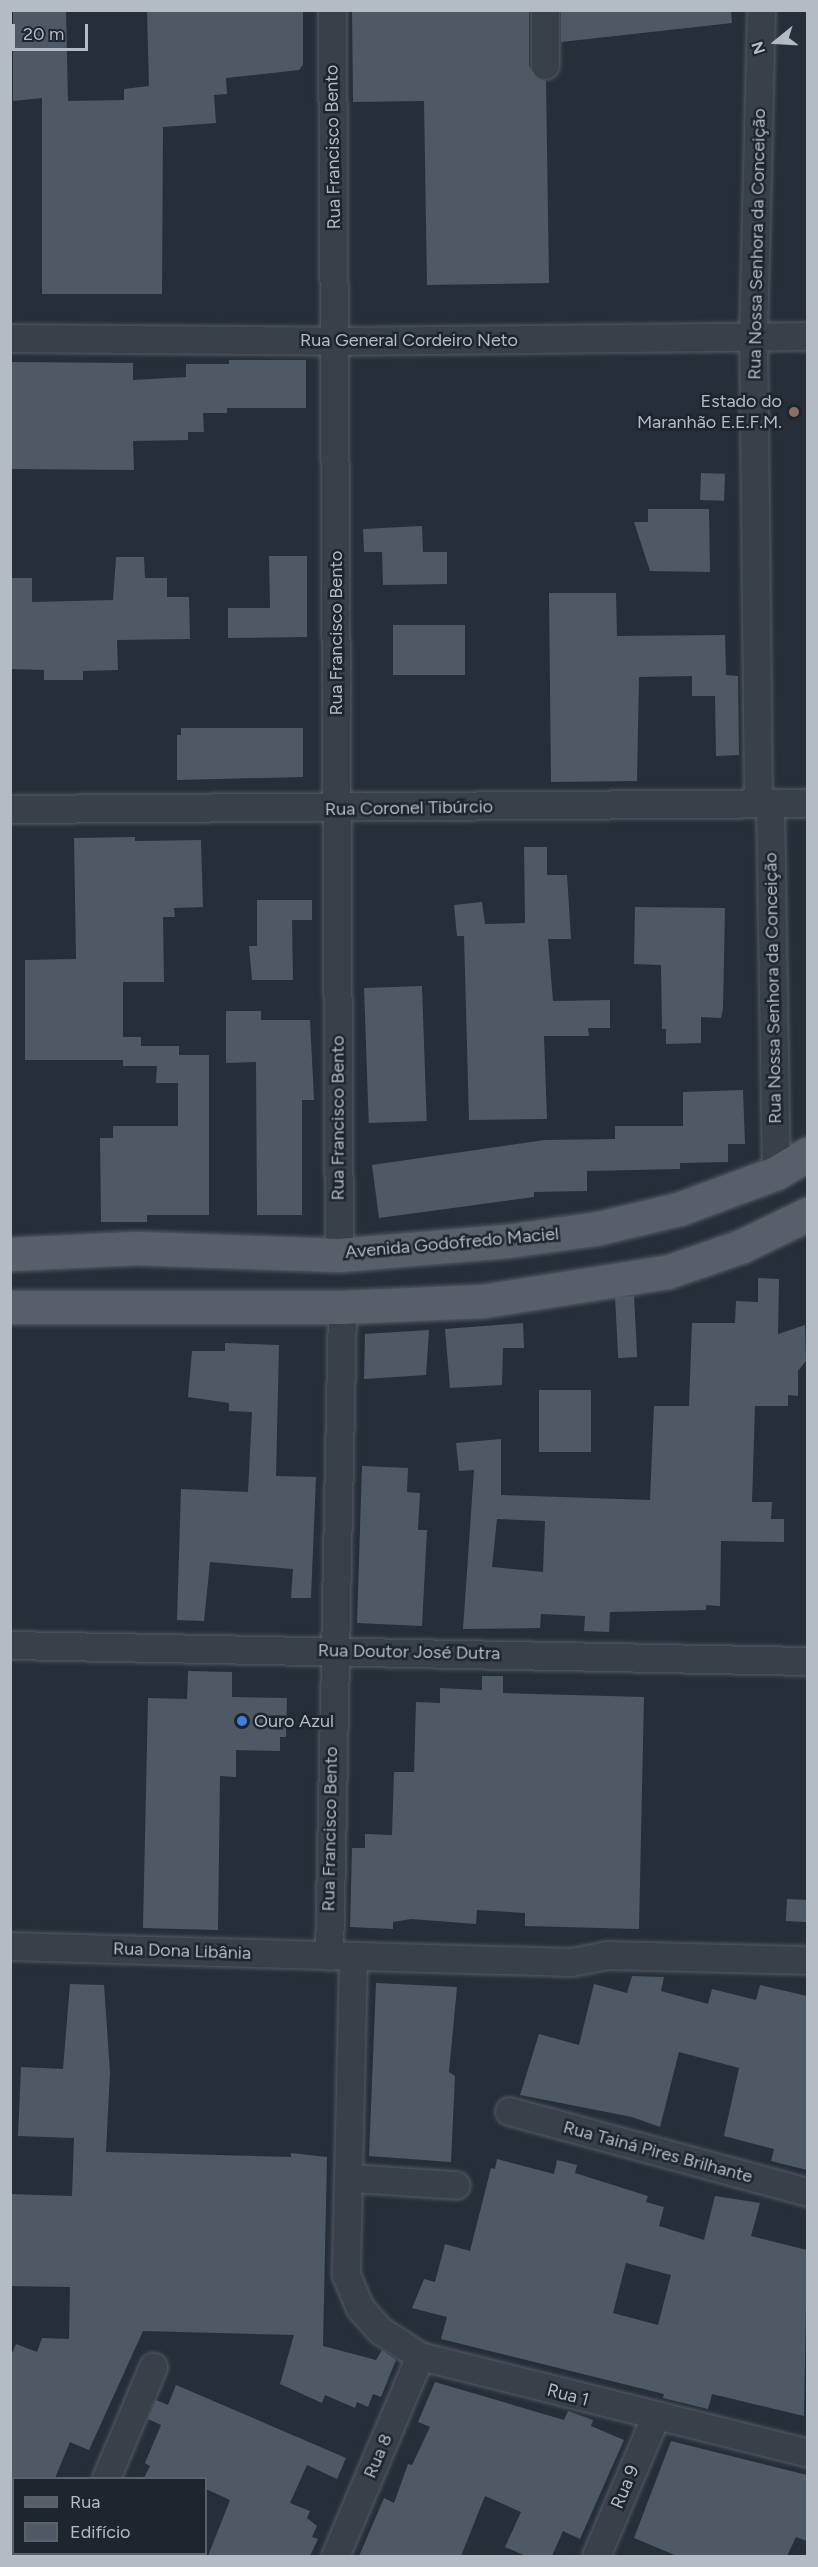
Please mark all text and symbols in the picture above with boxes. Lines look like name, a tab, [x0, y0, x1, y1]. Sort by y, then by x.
scale bar	[15, 12, 92, 50]
north arrow	[746, 12, 806, 72]
text: 20 m	[23, 23, 64, 45]
text: N	[747, 39, 769, 57]
street label: Rua Francisco Bento	[321, 64, 345, 230]
street label: Rua Nossa Senhora da Conceição	[744, 108, 770, 380]
street label: Rua General Cordeiro Neto	[300, 329, 518, 351]
place label: Estado do Maranhão E.E.F.M.	[637, 391, 782, 434]
marker: Estado do Maranhão E.E.F.M.	[787, 405, 801, 419]
street label: Rua Francisco Bento	[325, 551, 347, 715]
street label: Rua Coronel Tibúrcio	[325, 796, 493, 820]
street label: Rua Nossa Senhora da Conceição	[760, 852, 786, 1124]
street label: Rua Francisco Bento	[327, 1036, 349, 1200]
street label: Avenida Godofredo Maciel	[344, 1223, 560, 1263]
street label: Rua Doutor José Dutra	[318, 1640, 500, 1664]
place label: Ouro Azul	[254, 1710, 334, 1732]
marker: Ouro Azul	[235, 1714, 249, 1728]
street label: Rua Francisco Bento	[318, 1746, 342, 1912]
street label: Rua Dona Libânia	[113, 1938, 251, 1964]
street label: Rua Tainá Pires Brilhante	[561, 2116, 755, 2188]
street label: Rua 1	[545, 2379, 591, 2411]
street label: Rua 8	[359, 2431, 397, 2481]
street label: Rua 9	[606, 2462, 644, 2512]
legend	[12, 2477, 207, 2555]
text: Rua	[70, 2491, 101, 2513]
text: Edifício	[70, 2521, 131, 2543]

